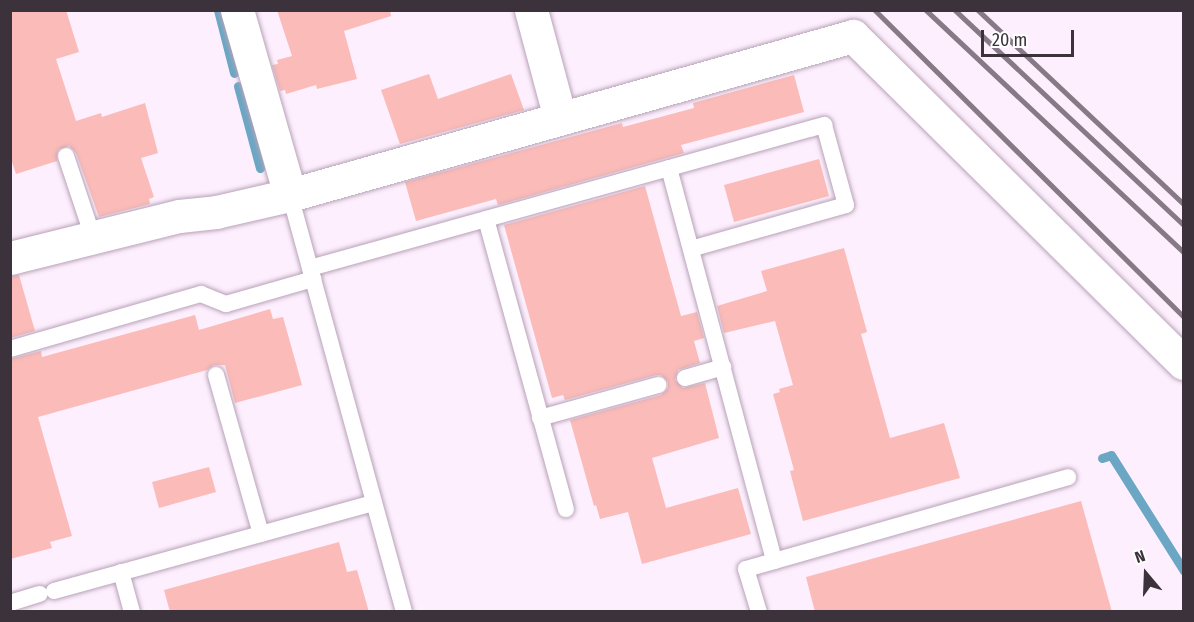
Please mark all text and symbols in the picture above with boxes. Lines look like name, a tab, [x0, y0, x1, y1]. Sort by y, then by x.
scale bar	[984, 18, 1077, 56]
text: 20 m	[992, 29, 1027, 51]
north arrow	[1116, 544, 1176, 604]
text: N	[1132, 546, 1148, 567]

